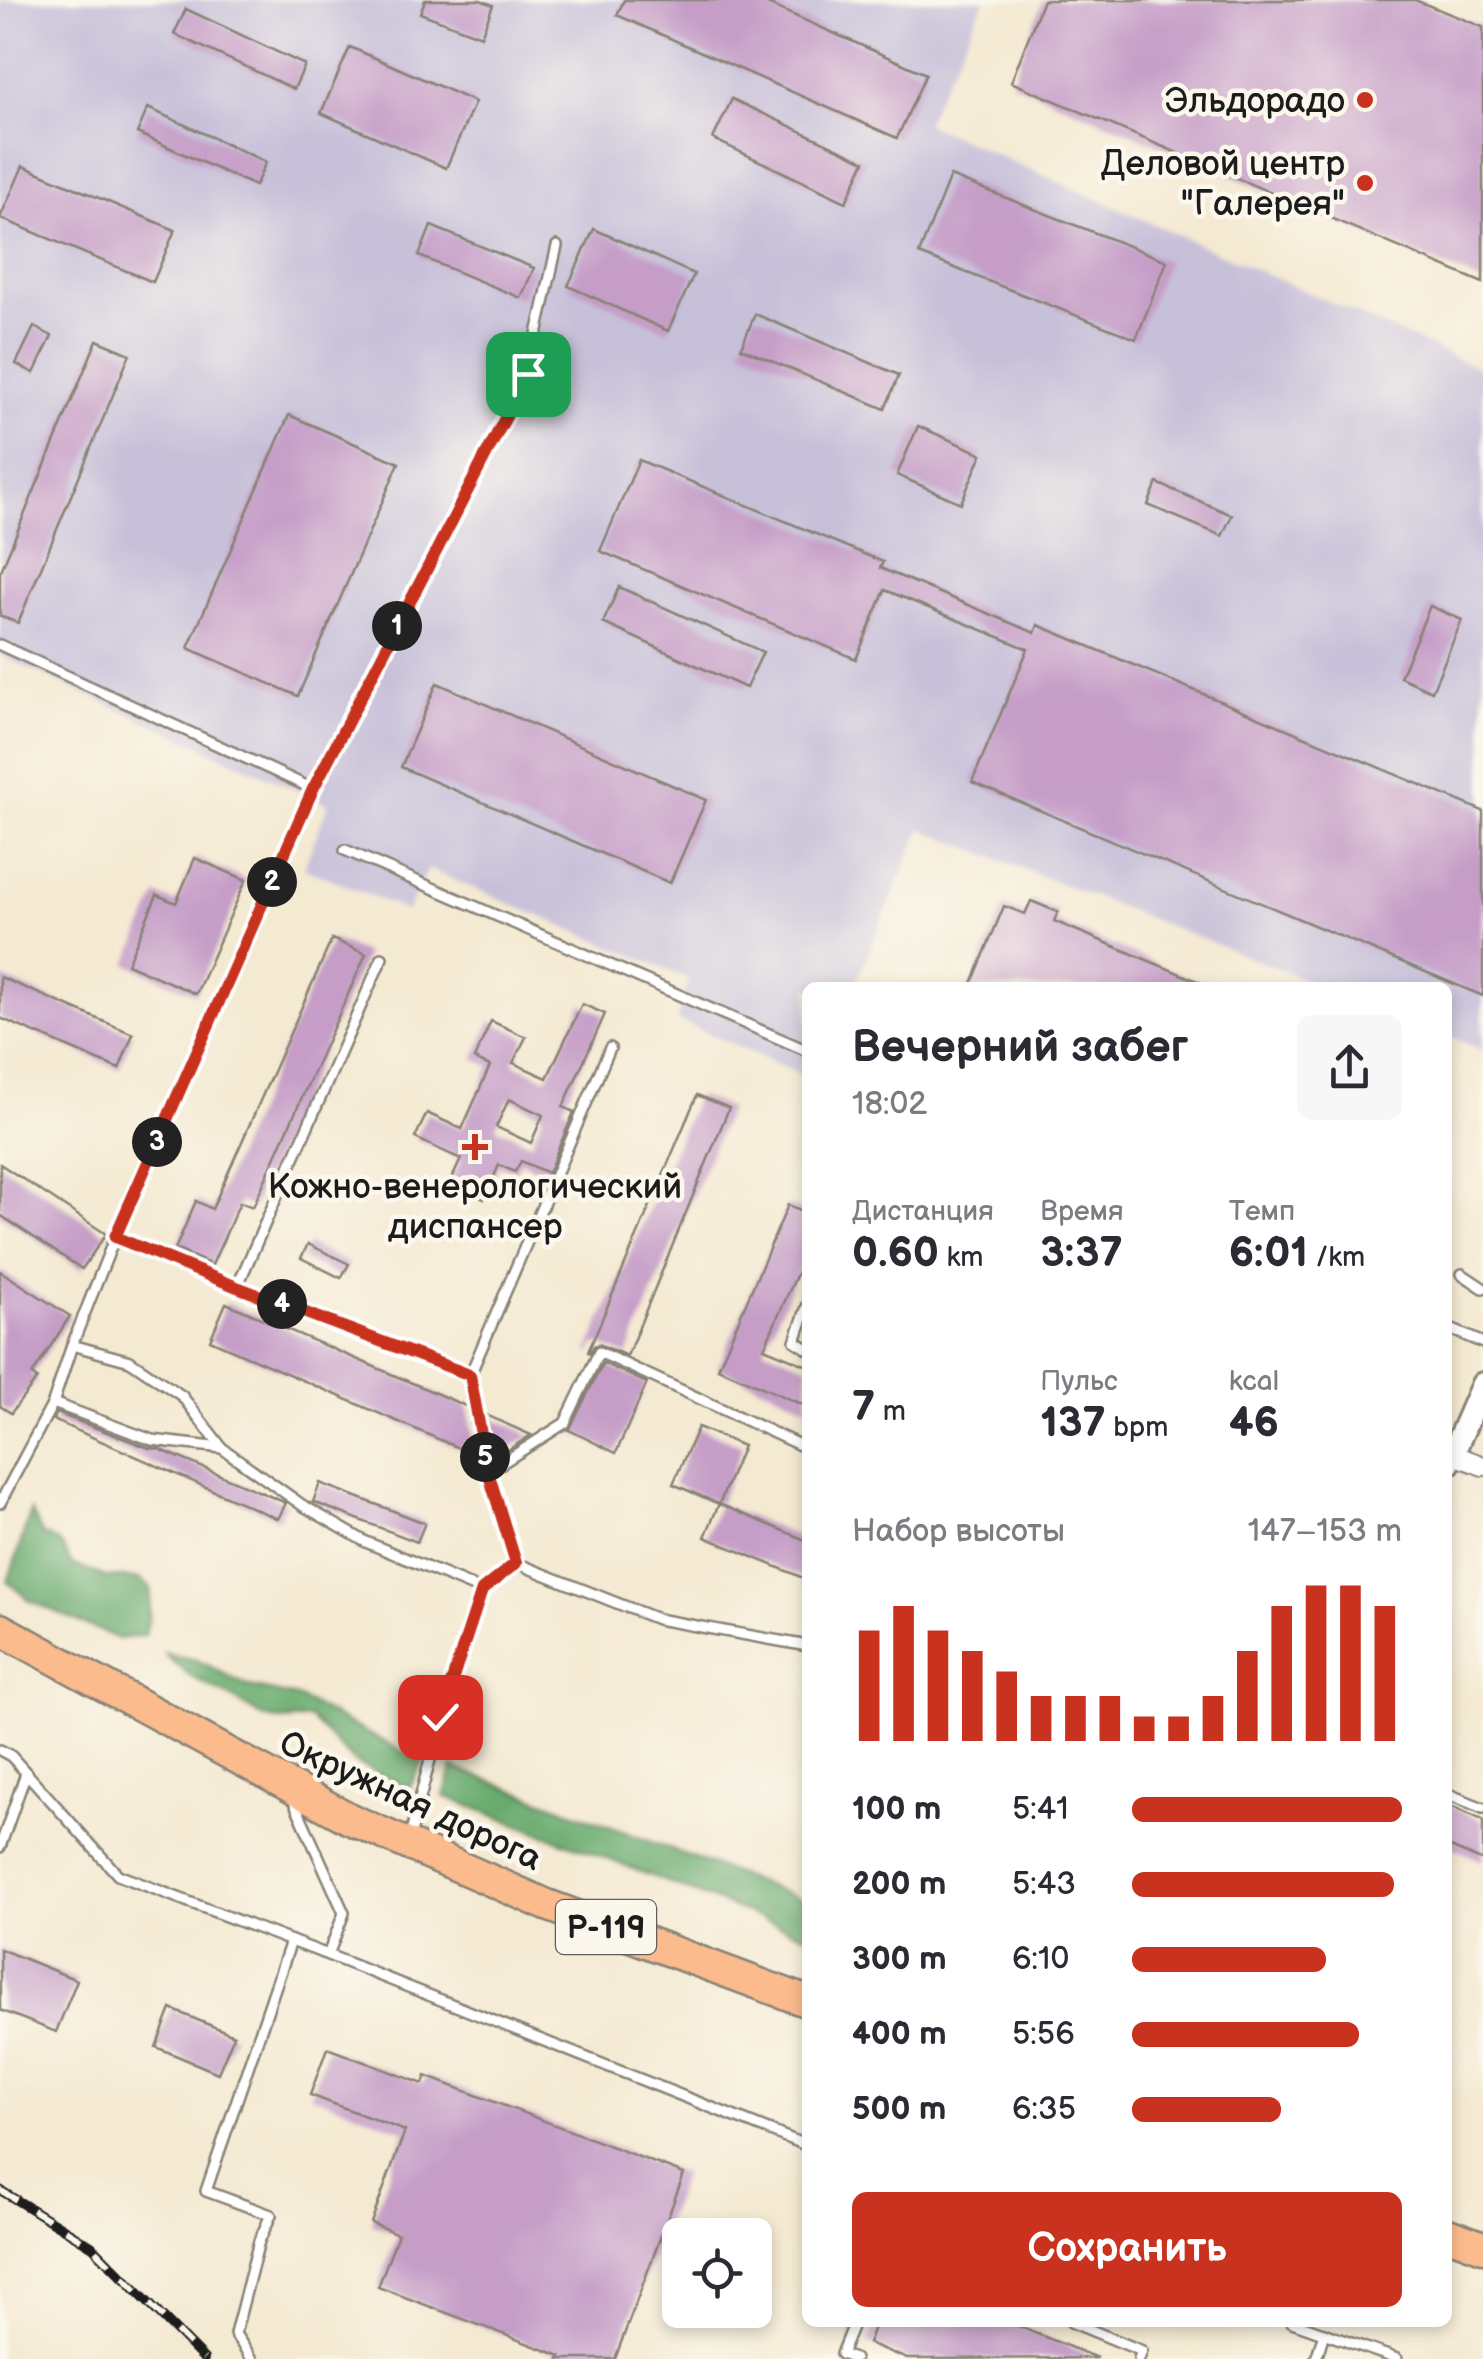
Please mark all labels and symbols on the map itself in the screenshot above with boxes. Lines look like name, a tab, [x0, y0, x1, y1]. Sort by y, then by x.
place label: Эльдорадо	[1165, 80, 1345, 123]
marker: Эльдорадо	[1354, 89, 1376, 111]
place label: Деловой центр "Галерея"	[1101, 143, 1345, 226]
marker: Деловой центр "Галерея"	[1354, 172, 1376, 194]
pin	[486, 332, 571, 417]
pin: 1	[372, 601, 422, 651]
pin: 2	[247, 857, 297, 907]
pin: 3	[132, 1117, 182, 1167]
marker: Кожно-венерологический диспансер	[462, 1134, 488, 1160]
place label: Кожно-венерологический диспансер	[268, 1166, 682, 1249]
pin: 4	[257, 1279, 307, 1329]
pin: 5	[460, 1432, 510, 1482]
pin	[398, 1675, 483, 1760]
street label: Окружная дорога	[272, 1722, 549, 1881]
road number: Р-119	[556, 1900, 656, 1954]

